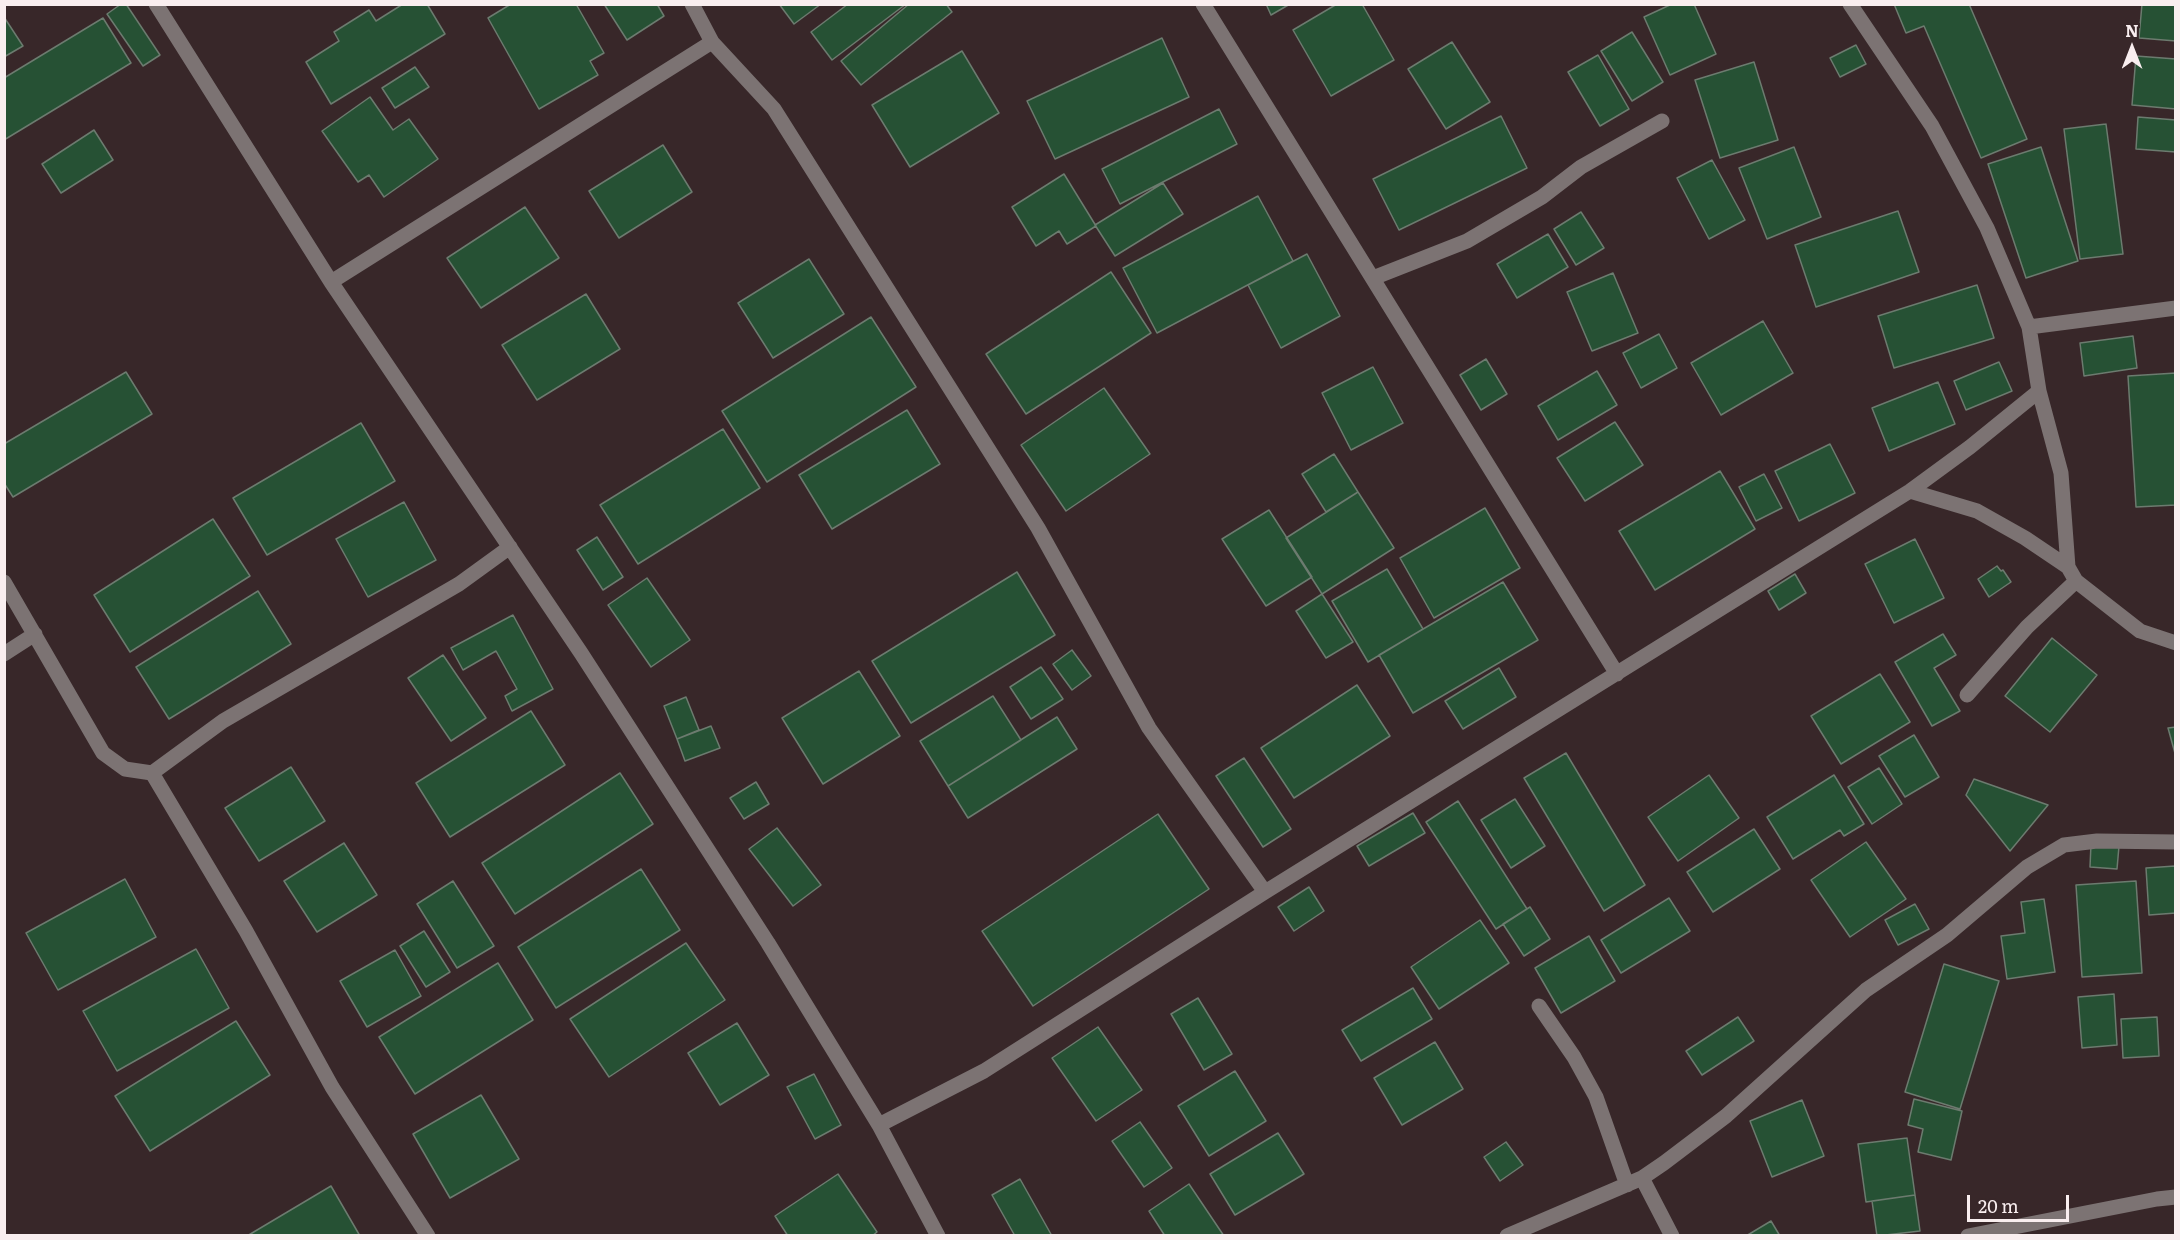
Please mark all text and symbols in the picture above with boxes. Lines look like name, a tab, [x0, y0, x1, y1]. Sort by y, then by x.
north arrow	[2102, 18, 2162, 78]
text: N	[2125, 18, 2139, 42]
scale bar	[1970, 1183, 2072, 1221]
text: 20 m	[1978, 1192, 2019, 1219]

